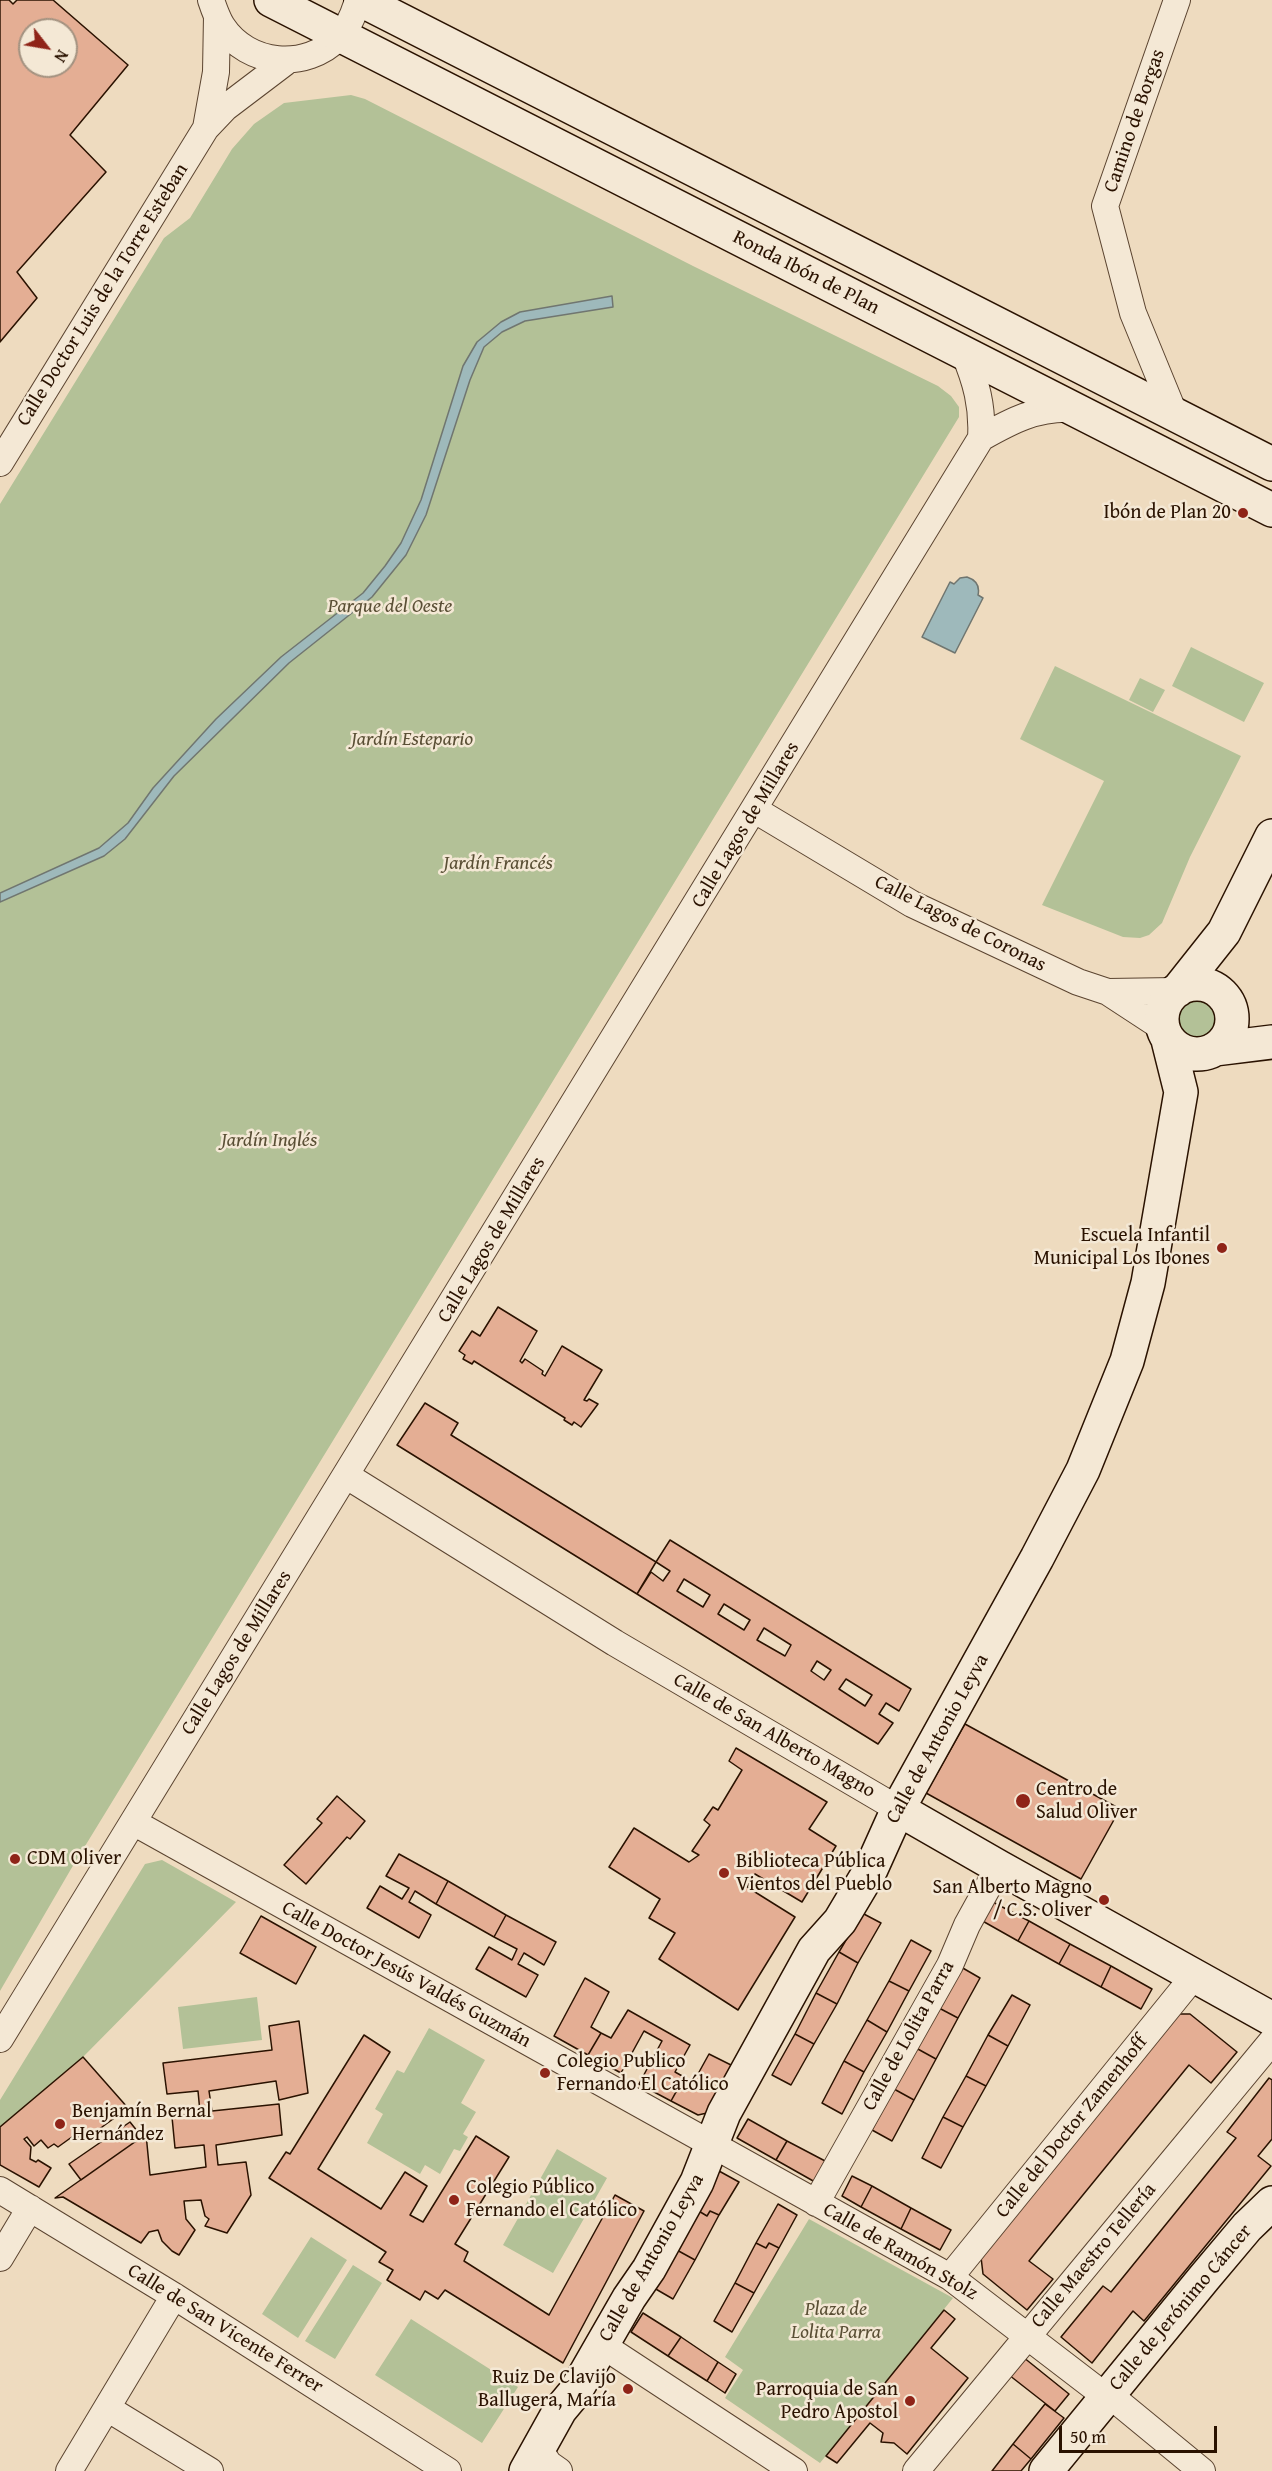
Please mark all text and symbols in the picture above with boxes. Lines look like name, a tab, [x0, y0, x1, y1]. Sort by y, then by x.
north arrow	[18, 18, 78, 78]
text: N	[49, 45, 75, 67]
street label: Camino de Borgas	[1099, 46, 1171, 196]
street label: Calle Doctor Luis de la Torre Esteban	[12, 159, 194, 431]
street label: Ronda Ibón de Plan	[729, 226, 883, 320]
place label: Ibón de Plan 20	[1103, 501, 1231, 525]
marker: Ibón de Plan 20	[1236, 506, 1250, 520]
park label: Parque del Oeste	[328, 595, 452, 619]
park label: Jardín Estepario	[351, 728, 473, 752]
street label: Calle Lagos de Millares	[687, 738, 805, 912]
park label: Jardín Francés	[443, 852, 553, 876]
street label: Calle Lagos de Coronas	[870, 870, 1050, 978]
park label: Jardín Inglés	[221, 1129, 317, 1153]
street label: Calle Lagos de Millares	[433, 1153, 551, 1327]
place label: Escuela Infantil Municipal Los Ibones	[1034, 1224, 1210, 1271]
marker: Escuela Infantil Municipal Los Ibones	[1215, 1241, 1229, 1255]
street label: Calle Lagos de Millares	[177, 1566, 297, 1740]
street label: Calle de Antonio Leyva	[881, 1650, 995, 1828]
street label: Calle de San Alberto Magno	[669, 1668, 879, 1804]
place label: Centro de Salud Oliver	[1036, 1778, 1137, 1825]
marker: Centro de Salud Oliver	[1014, 1792, 1032, 1810]
place label: CDM Oliver	[27, 1847, 121, 1871]
place label: Biblioteca Pública Vientos del Pueblo	[736, 1850, 892, 1897]
marker: CDM Oliver	[8, 1852, 22, 1866]
marker: Biblioteca Pública Vientos del Pueblo	[717, 1866, 731, 1880]
place label: San Alberto Magno / C.S. Oliver	[933, 1876, 1092, 1923]
marker: San Alberto Magno / C.S. Oliver	[1097, 1893, 1111, 1907]
street label: Calle Doctor Jesús Valdés Guzmán	[277, 1896, 535, 2054]
street label: Calle de Lolita Parra	[858, 1957, 960, 2115]
street label: Calle del Doctor Zamenhoff	[991, 2031, 1153, 2223]
place label: Colegio Publico Fernando El Católico	[557, 2050, 729, 2097]
marker: Colegio Publico Fernando El Católico	[538, 2066, 552, 2080]
place label: Benjamín Bernal Hernández	[72, 2100, 212, 2147]
marker: Benjamín Bernal Hernández	[53, 2117, 67, 2131]
street label: Calle de Antonio Leyva	[594, 2170, 710, 2346]
place label: Colegio Público Fernando el Católico	[466, 2176, 637, 2223]
street label: Calle Maestro Tellería	[1026, 2179, 1162, 2333]
marker: Colegio Público Fernando el Católico	[447, 2193, 461, 2207]
street label: Calle de Ramón Stolz	[819, 2198, 981, 2306]
street label: Calle de Jerónimo Cáncer	[1104, 2220, 1258, 2396]
street label: Calle de San Vicente Ferrer	[123, 2259, 327, 2399]
park label: Plaza de Lolita Parra	[791, 2298, 881, 2345]
place label: Ruiz De Clavijo Ballugera, María	[478, 2366, 616, 2413]
place label: Parroquia de San Pedro Apostol	[756, 2378, 898, 2425]
marker: Ruiz De Clavijo Ballugera, María	[621, 2382, 635, 2396]
marker: Parroquia de San Pedro Apostol	[903, 2394, 917, 2408]
scale bar	[1062, 2414, 1220, 2452]
text: 50 m	[1070, 2423, 1106, 2450]

